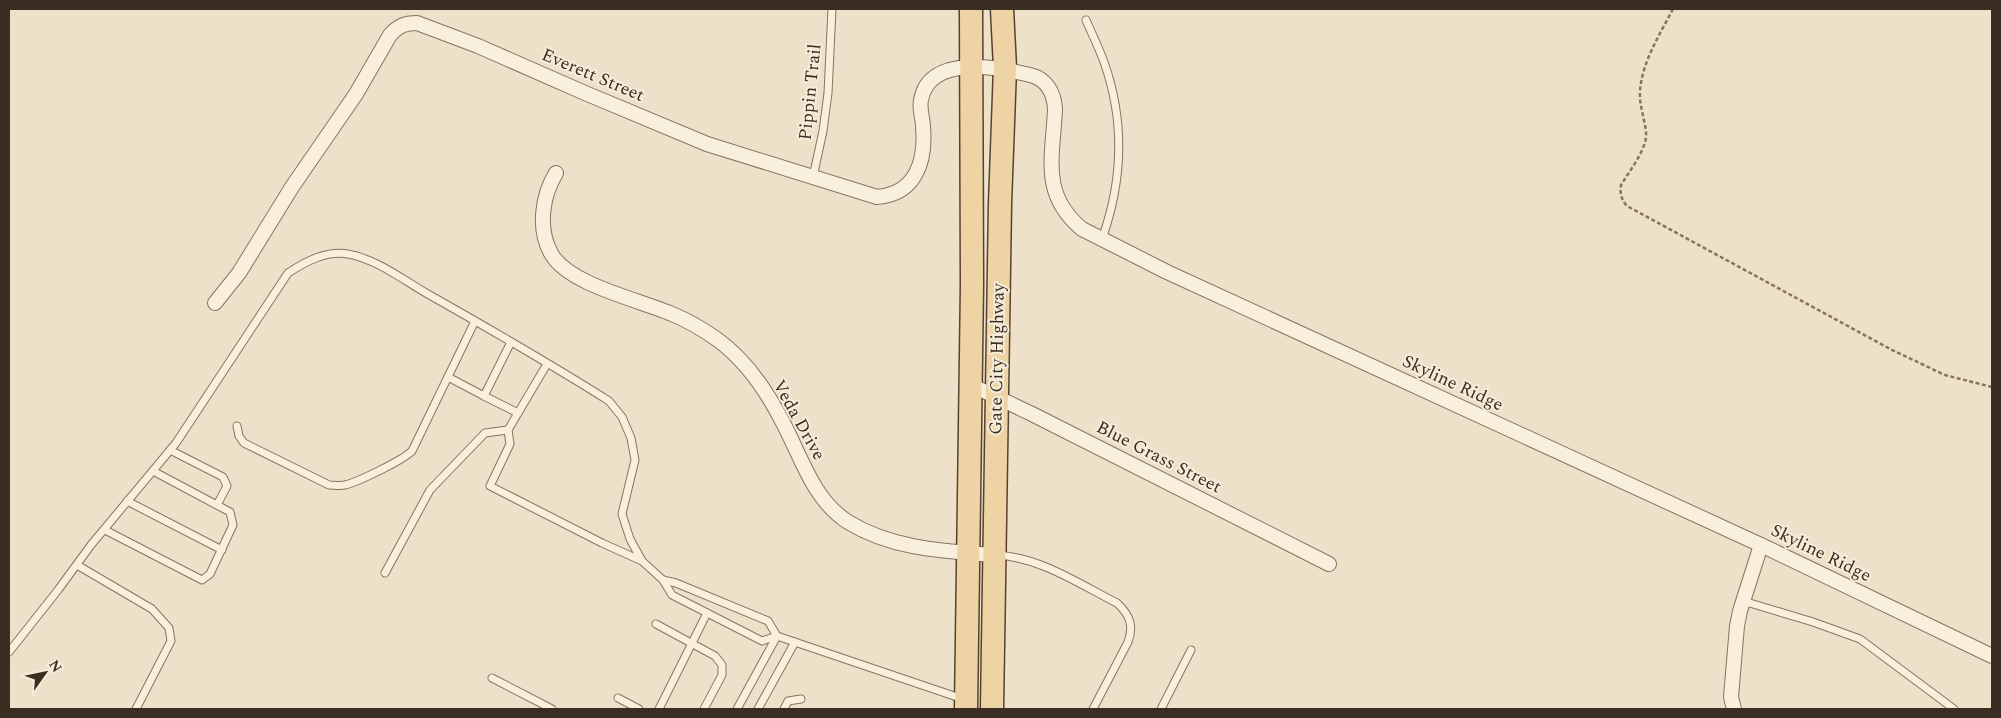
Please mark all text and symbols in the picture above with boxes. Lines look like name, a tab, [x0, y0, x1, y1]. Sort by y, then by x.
street label: Everett Street	[537, 41, 649, 109]
street label: Pippin Trail	[792, 42, 828, 142]
street label: Gate City Highway	[982, 282, 1012, 435]
street label: Skyline Ridge	[1398, 348, 1508, 418]
street label: Veda Drive	[766, 375, 832, 465]
street label: Blue Grass Street	[1092, 414, 1226, 500]
street label: Skyline Ridge	[1766, 517, 1876, 589]
north arrow	[20, 648, 70, 698]
text: N	[44, 656, 67, 677]

